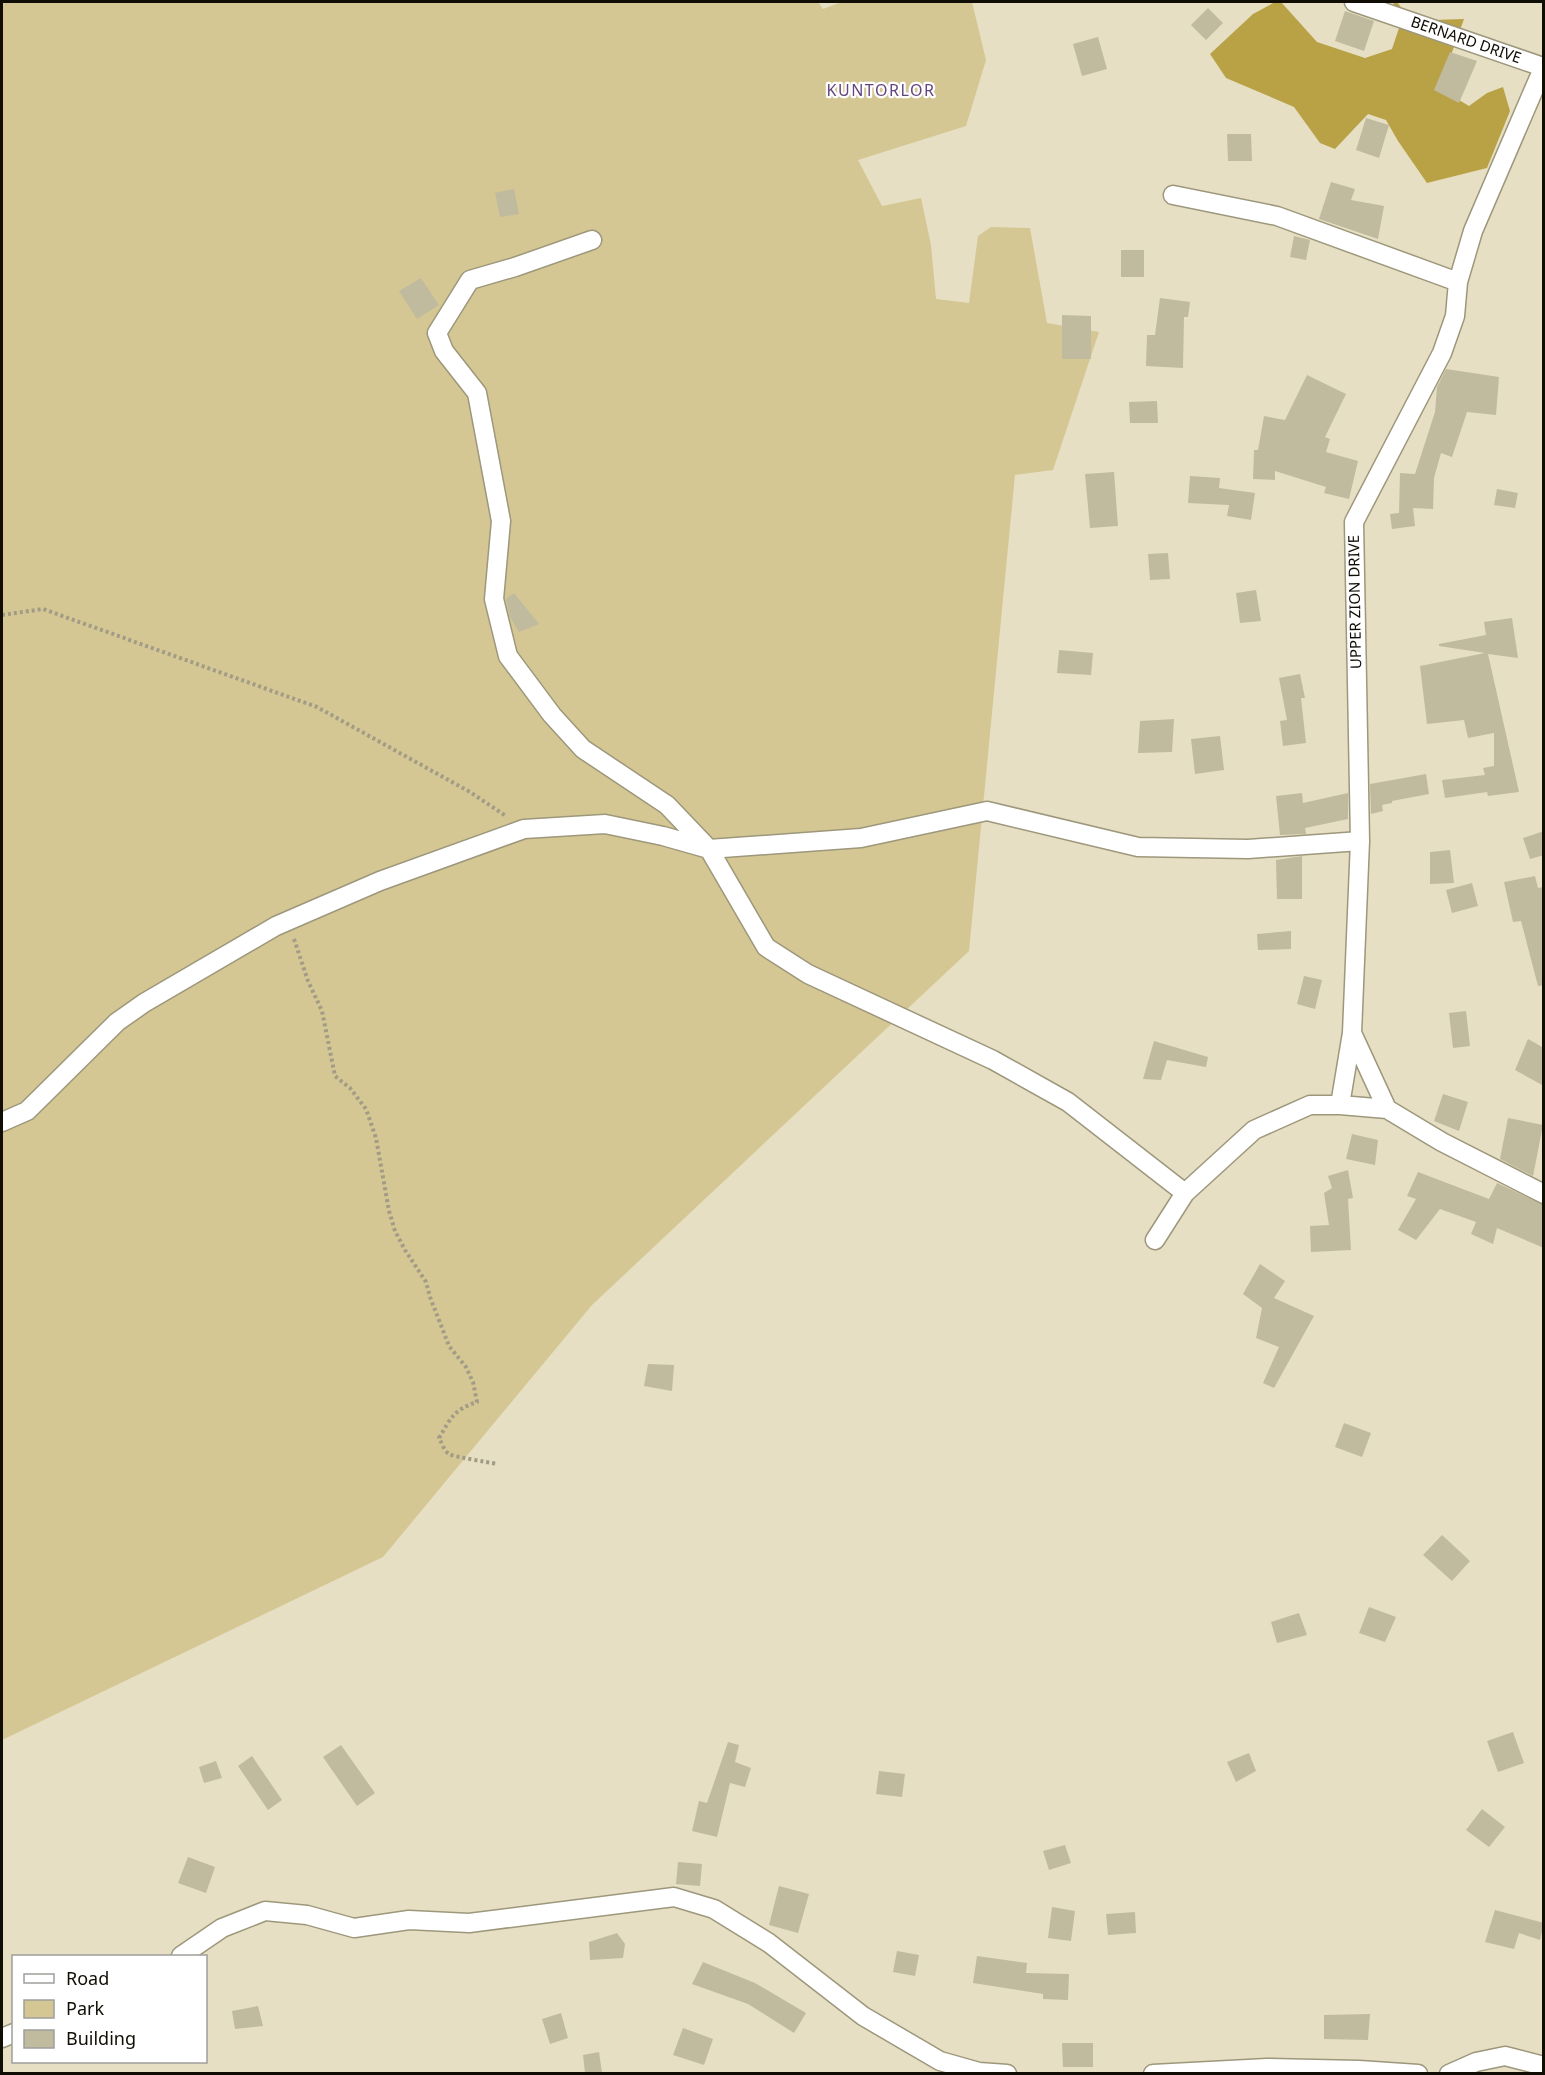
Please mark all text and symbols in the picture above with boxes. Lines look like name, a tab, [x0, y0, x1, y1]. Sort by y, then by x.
street label: BERNARD DRIVE	[1409, 11, 1524, 67]
district label: KUNTORLOR	[827, 79, 935, 101]
street label: UPPER ZION DRIVE	[1343, 535, 1365, 669]
legend	[12, 1955, 207, 2063]
text: Road	[66, 1966, 109, 1990]
text: Park	[66, 1996, 104, 2020]
text: Building	[66, 2026, 136, 2050]

